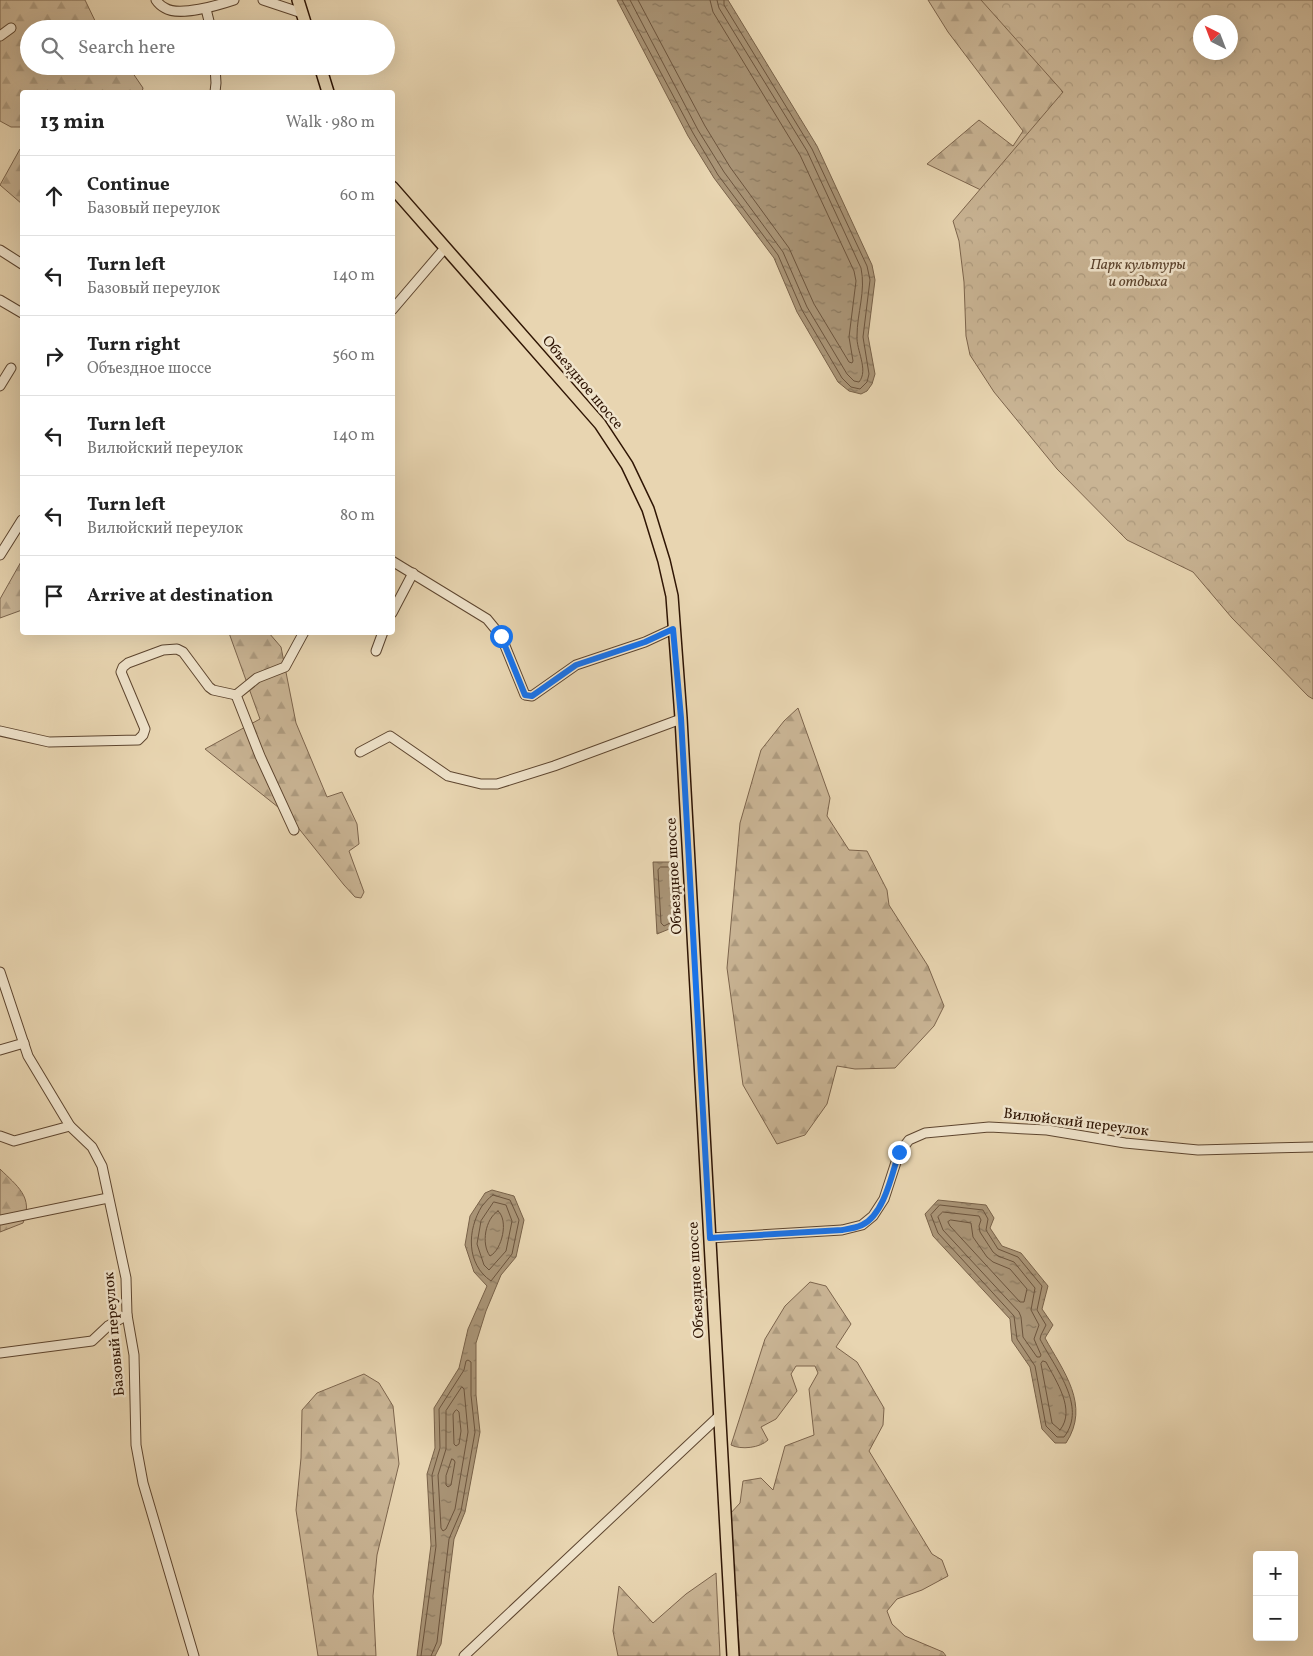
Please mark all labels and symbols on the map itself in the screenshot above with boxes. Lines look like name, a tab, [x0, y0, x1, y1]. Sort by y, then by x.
north arrow	[1193, 15, 1238, 60]
park label: Парк культуры и отдыха	[1090, 255, 1186, 293]
street label: Объездное шоссе	[536, 331, 628, 435]
route start	[490, 625, 513, 648]
street label: Объездное шоссе	[661, 817, 689, 935]
street label: Вилюйский переулок	[1002, 1104, 1150, 1142]
route end	[888, 1141, 911, 1164]
street label: Объездное шоссе	[683, 1221, 711, 1339]
street label: Базовый переулок	[99, 1271, 131, 1397]

